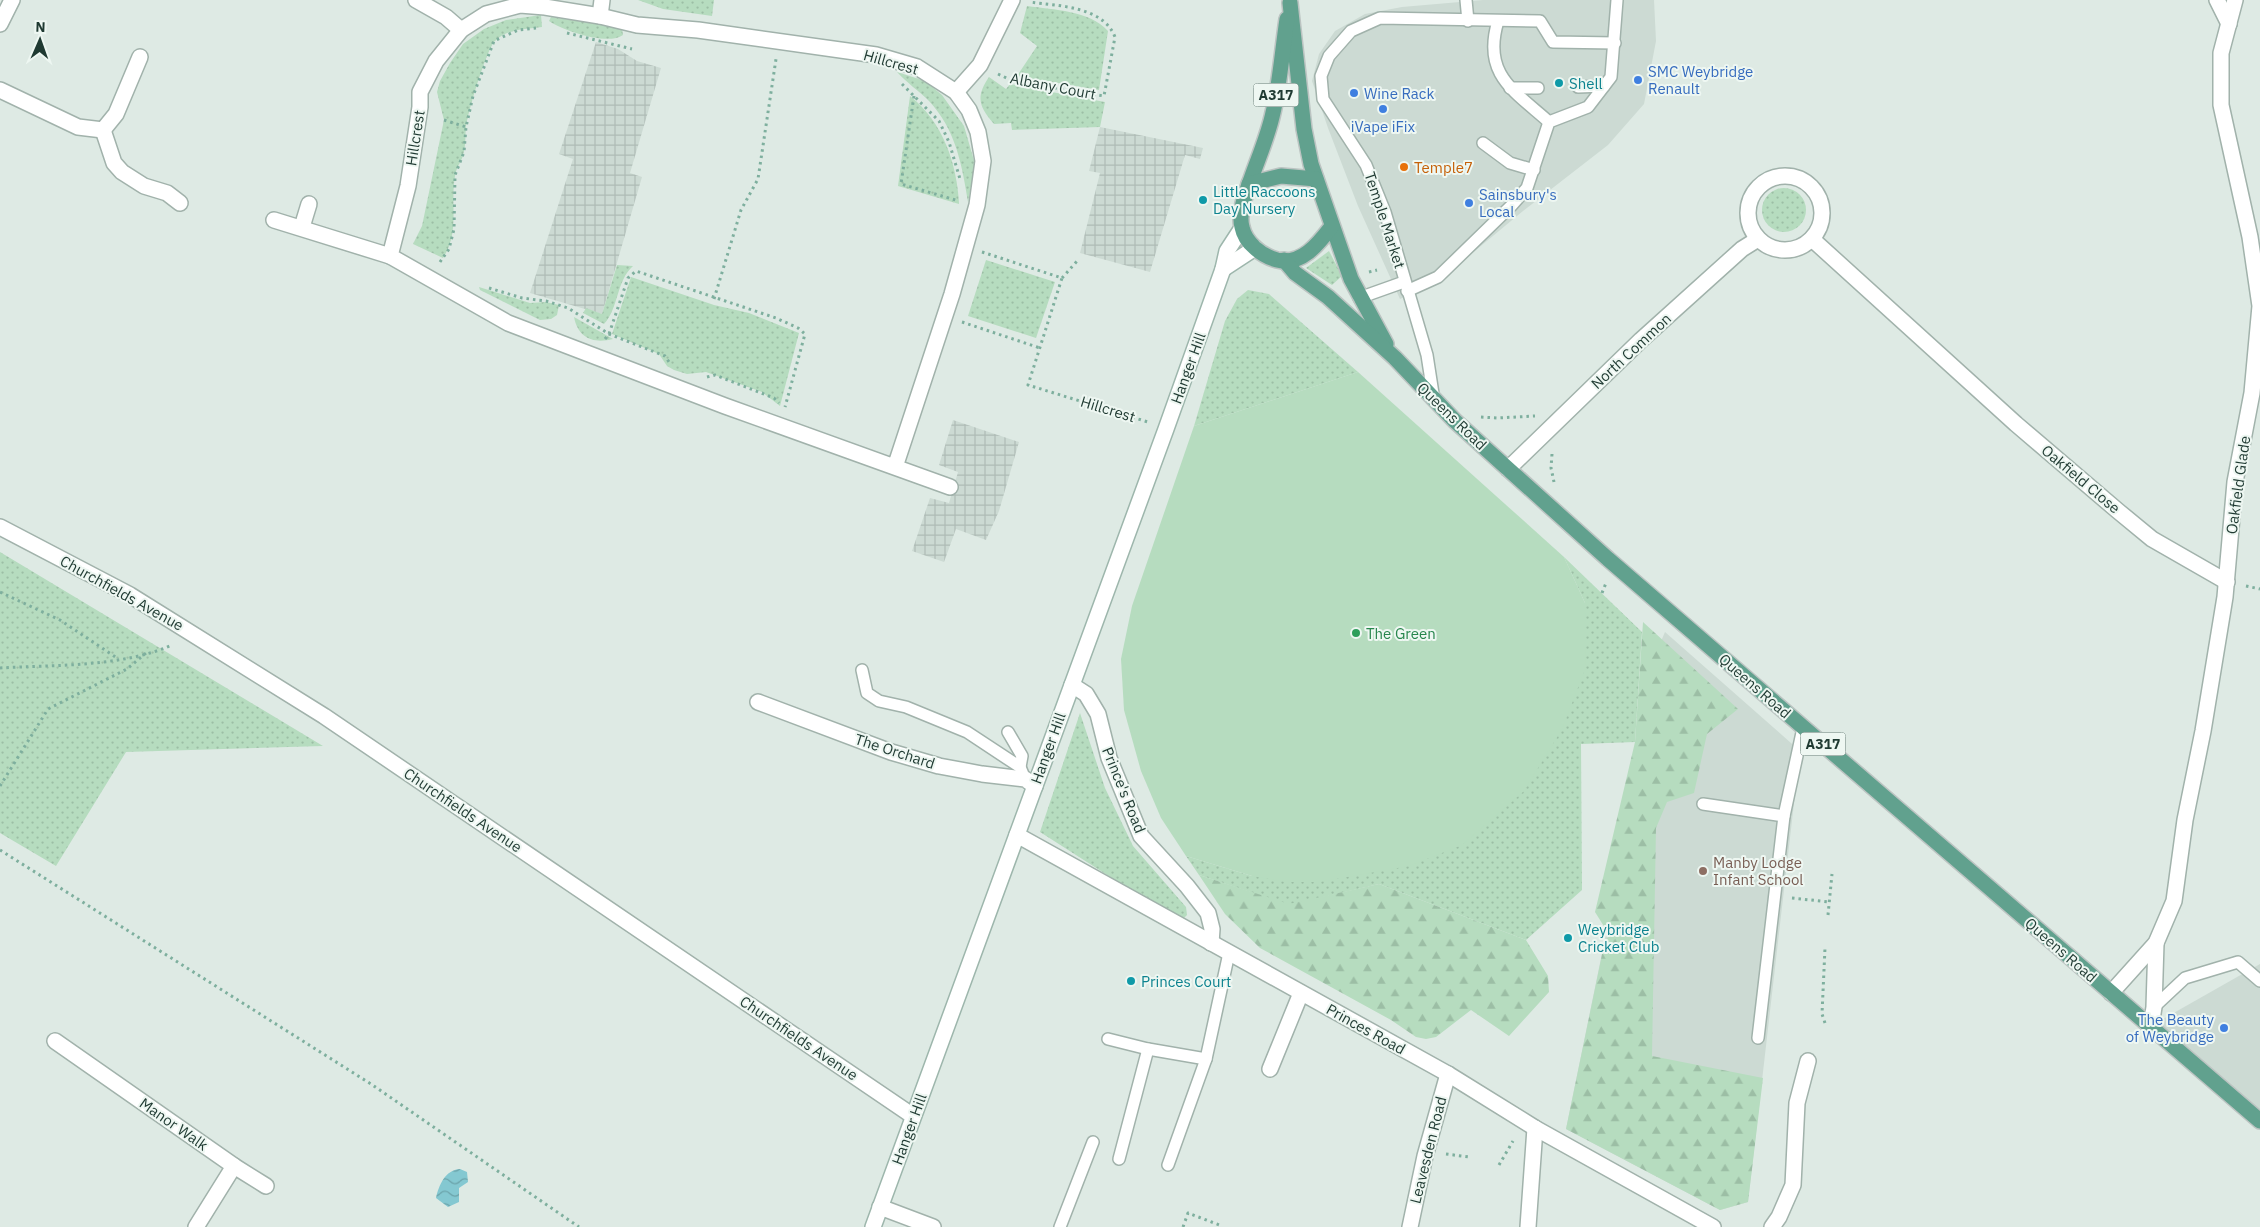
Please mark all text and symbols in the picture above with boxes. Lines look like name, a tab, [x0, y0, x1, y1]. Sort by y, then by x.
north arrow	[15, 15, 65, 65]
text: N	[35, 18, 46, 36]
street label: Hillcrest	[861, 45, 921, 79]
place label: SMC Weybridge Renault	[1648, 62, 1753, 98]
street label: Albany Court	[1009, 68, 1097, 104]
place label: Shell	[1569, 74, 1603, 93]
marker: SMC Weybridge Renault	[1632, 74, 1644, 86]
marker: Shell	[1553, 77, 1565, 89]
road number: A317	[1254, 84, 1298, 106]
place label: Wine Rack	[1364, 84, 1434, 103]
marker: Wine Rack	[1348, 87, 1360, 99]
marker: iVape iFix	[1377, 103, 1389, 115]
street label: Hillcrest	[401, 109, 429, 167]
place label: iVape iFix	[1351, 117, 1416, 136]
place label: Temple7	[1414, 158, 1473, 177]
marker: Temple7	[1398, 161, 1410, 173]
street label: Temple Market	[1360, 169, 1410, 271]
place label: Little Raccoons Day Nursery	[1213, 182, 1316, 218]
place label: Sainsbury's Local	[1479, 185, 1557, 221]
marker: Little Raccoons Day Nursery	[1197, 194, 1209, 206]
marker: Sainsbury's Local	[1463, 197, 1475, 209]
street label: North Common	[1587, 309, 1675, 393]
street label: Hanger Hill	[1166, 330, 1210, 406]
street label: Queens Road	[1413, 378, 1491, 454]
street label: Hillcrest	[1078, 392, 1138, 426]
street label: Oakfield Glade	[2222, 435, 2254, 535]
street label: Oakfield Close	[2038, 441, 2124, 517]
street label: Churchfields Avenue	[57, 551, 187, 635]
place label: The Green	[1366, 624, 1436, 643]
marker: The Green	[1350, 627, 1362, 639]
street label: Queens Road	[1715, 649, 1795, 723]
street label: Hanger Hill	[1026, 710, 1070, 786]
street label: The Orchard	[853, 729, 937, 773]
road number: A317	[1800, 732, 1846, 756]
street label: Prince's Road	[1098, 744, 1150, 836]
street label: Churchfields Avenue	[400, 763, 526, 857]
place label: Manby Lodge Infant School	[1713, 853, 1803, 889]
marker: Manby Lodge Infant School	[1697, 865, 1709, 877]
street label: Queens Road	[2021, 913, 2101, 987]
place label: Weybridge Cricket Club	[1578, 920, 1659, 956]
marker: Weybridge Cricket Club	[1562, 932, 1574, 944]
place label: Princes Court	[1141, 972, 1231, 991]
marker: Princes Court	[1125, 975, 1137, 987]
street label: Churchfields Avenue	[736, 991, 862, 1085]
street label: Princes Road	[1323, 999, 1409, 1059]
place label: The Beauty of Weybridge	[2126, 1010, 2215, 1046]
marker: The Beauty of Weybridge	[2218, 1022, 2230, 1034]
street label: Hanger Hill	[887, 1091, 931, 1167]
street label: Manor Walk	[136, 1093, 212, 1155]
street label: Leavesden Road	[1406, 1094, 1450, 1206]

